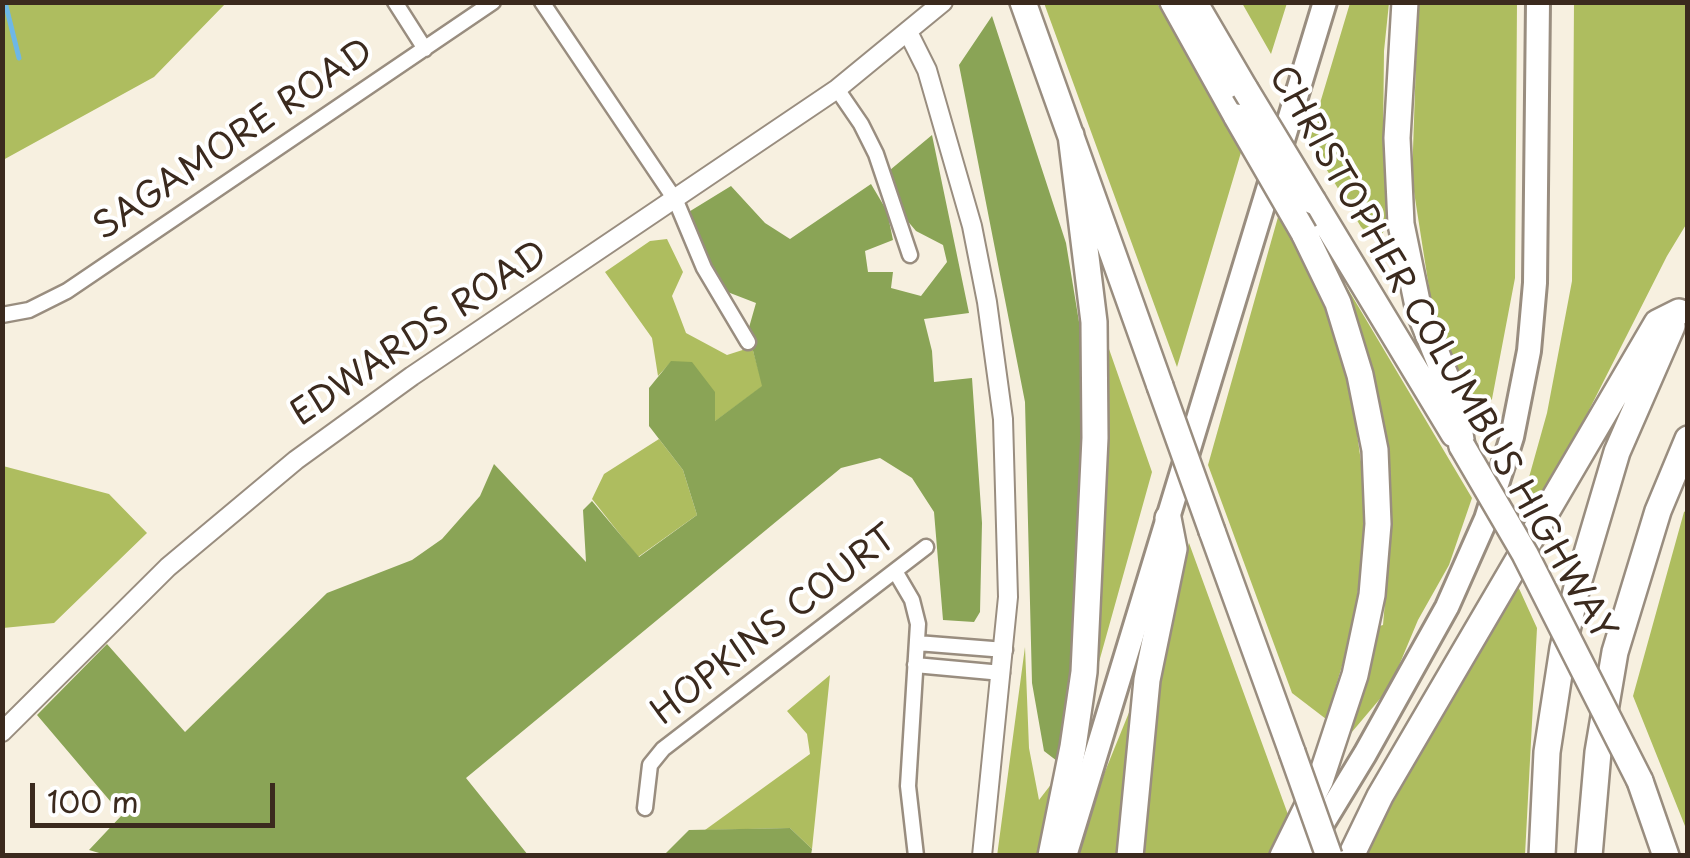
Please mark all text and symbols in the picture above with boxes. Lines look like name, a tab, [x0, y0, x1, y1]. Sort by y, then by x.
street label: SAGAMORE ROAD	[86, 32, 382, 250]
street label: CHRISTOPHER COLUMBUS HIGHWAY	[1259, 59, 1623, 649]
street label: EDWARDS ROAD	[284, 234, 556, 436]
street label: HOPKINS COURT	[644, 517, 906, 735]
scale bar	[35, 763, 280, 825]
text: 100 m	[47, 778, 139, 823]

